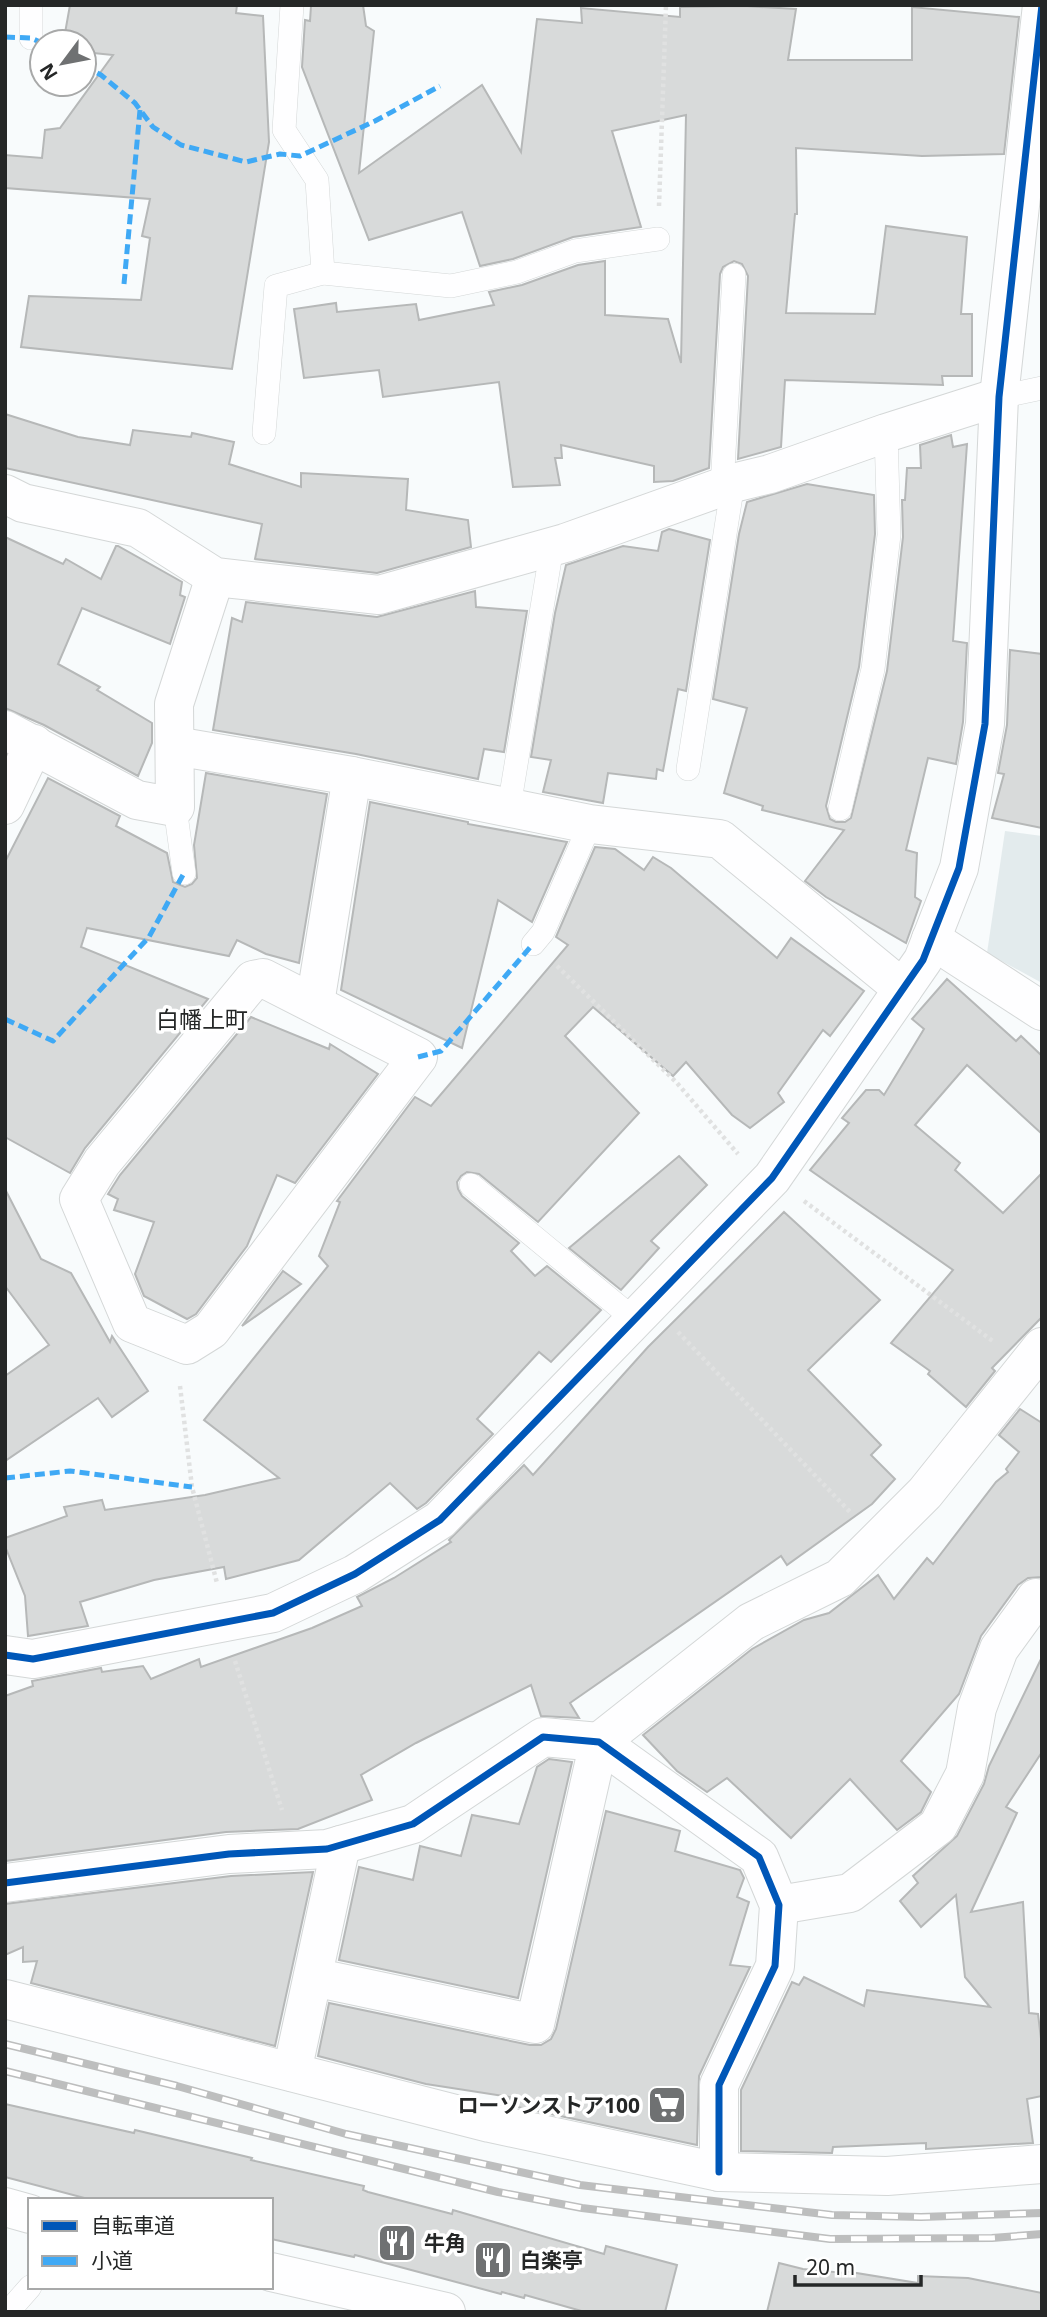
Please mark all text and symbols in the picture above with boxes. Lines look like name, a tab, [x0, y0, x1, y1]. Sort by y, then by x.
north arrow	[28, 28, 98, 98]
text: N	[33, 59, 64, 85]
district label: 白幡上町	[156, 1003, 248, 1035]
supermarket icon: ローソンストア100	[646, 2084, 688, 2126]
place label: ローソンストア100	[457, 2091, 640, 2119]
legend	[28, 2198, 273, 2289]
text: 自転車道	[91, 2211, 175, 2239]
restaurant icon: 牛角	[376, 2222, 418, 2264]
place label: 牛角	[424, 2229, 466, 2257]
restaurant icon: 白楽亭	[472, 2239, 514, 2281]
scale bar	[795, 2244, 921, 2288]
text: 小道	[91, 2246, 133, 2274]
place label: 白楽亭	[520, 2246, 583, 2274]
text: 20 m	[806, 2253, 855, 2281]

